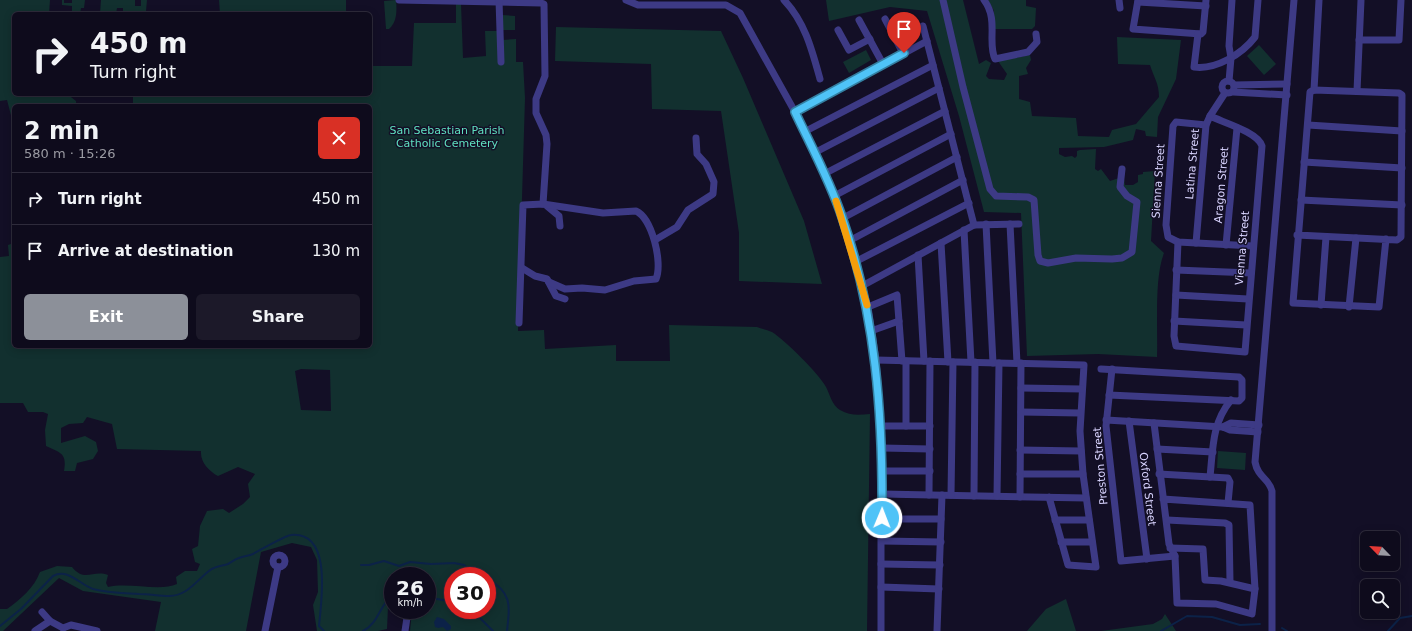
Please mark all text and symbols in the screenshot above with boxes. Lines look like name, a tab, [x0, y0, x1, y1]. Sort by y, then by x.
pin	[887, 12, 921, 53]
icon: arrive	[893, 18, 915, 40]
text: 450 m	[90, 27, 187, 60]
icon: right	[24, 28, 76, 80]
text: Turn right	[90, 61, 176, 82]
text: 2 min	[24, 117, 99, 145]
button: close	[318, 117, 360, 159]
park label: San Sebastian Parish Catholic Cemetery	[389, 124, 505, 150]
street label: Latina Street	[1183, 127, 1202, 200]
street label: Sienna Street	[1149, 143, 1168, 219]
text: 580 m · 15:26	[24, 146, 115, 161]
street label: Aragon Street	[1212, 146, 1231, 224]
icon: right	[24, 188, 46, 210]
text: Turn right	[58, 190, 142, 208]
text: 450 m	[312, 190, 360, 208]
street label: Vienna Street	[1233, 210, 1252, 286]
icon: arrive	[24, 240, 46, 262]
text: Arrive at destination	[58, 242, 233, 260]
text: 130 m	[312, 242, 360, 260]
button: Exit	[24, 294, 188, 340]
button: Share	[196, 294, 360, 340]
street label: Preston Street	[1091, 426, 1110, 505]
street label: Oxford Street	[1137, 452, 1159, 527]
position arrow	[861, 497, 903, 539]
north arrow	[1360, 531, 1400, 571]
map controls	[1360, 531, 1400, 619]
speed limit sign: 30	[444, 567, 496, 619]
text: 26	[396, 576, 424, 600]
button: search	[1360, 579, 1400, 619]
text: km/h	[397, 597, 423, 608]

